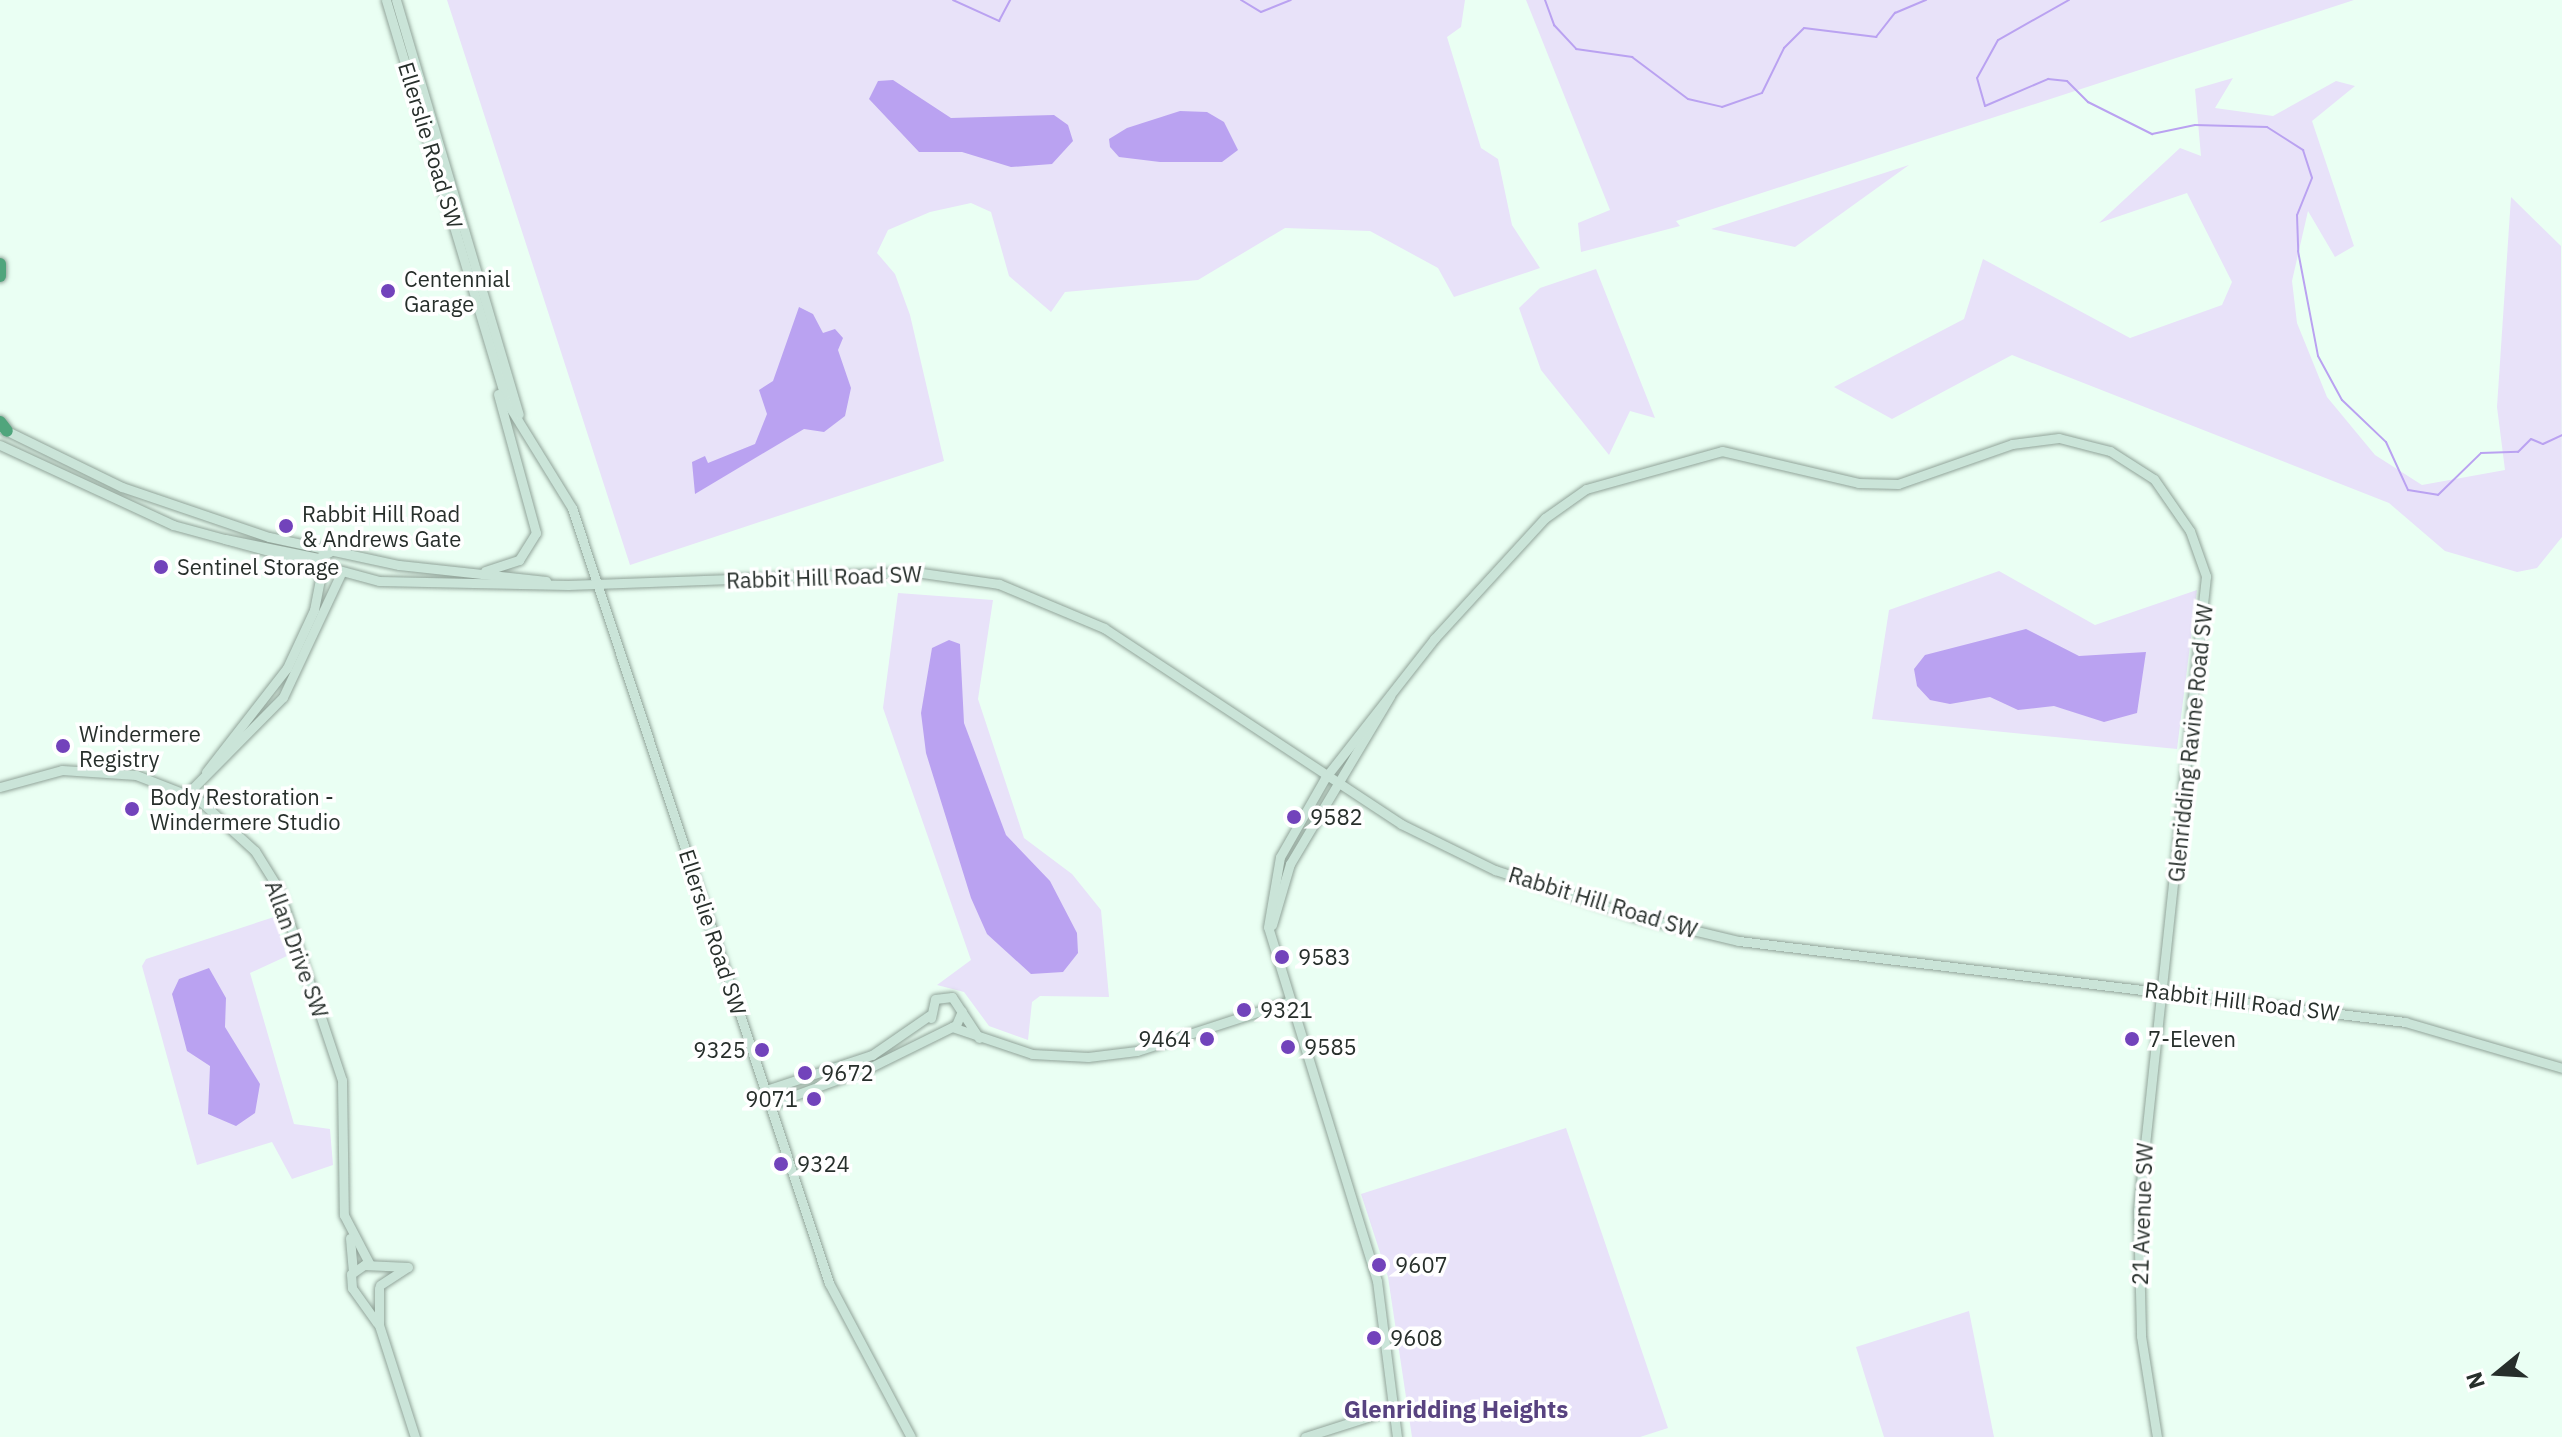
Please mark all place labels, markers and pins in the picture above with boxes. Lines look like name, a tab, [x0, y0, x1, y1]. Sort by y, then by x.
place label: Centennial Garage	[404, 265, 510, 316]
marker: Centennial Garage	[379, 282, 397, 300]
place label: Rabbit Hill Road & Andrews Gate	[302, 500, 461, 552]
marker: Rabbit Hill Road & Andrews Gate	[277, 517, 295, 535]
place label: Sentinel Storage	[177, 554, 339, 580]
marker: Sentinel Storage	[152, 558, 170, 576]
place label: Windermere Registry	[79, 720, 201, 772]
marker: Windermere Registry	[54, 737, 72, 755]
place label: Body Restoration - Windermere Studio	[150, 783, 341, 834]
marker: Body Restoration - Windermere Studio	[121, 798, 143, 820]
place label: 9582	[1310, 804, 1363, 830]
marker: 9582	[1285, 808, 1303, 826]
place label: 9583	[1298, 944, 1351, 970]
marker: 9583	[1273, 948, 1291, 966]
place label: 9321	[1260, 997, 1313, 1023]
marker: 9321	[1235, 1001, 1253, 1019]
place label: 9464	[1138, 1026, 1191, 1052]
place label: 7-Eleven	[2148, 1026, 2236, 1052]
marker: 9464	[1198, 1030, 1216, 1048]
marker: 7-Eleven	[2123, 1030, 2141, 1048]
place label: 9585	[1304, 1034, 1357, 1060]
place label: 9325	[693, 1037, 746, 1063]
marker: 9585	[1279, 1038, 1297, 1056]
marker: 9325	[753, 1041, 771, 1059]
place label: 9672	[821, 1060, 874, 1086]
marker: 9672	[796, 1064, 814, 1082]
place label: 9071	[745, 1086, 798, 1112]
marker: 9071	[805, 1090, 823, 1108]
place label: 9324	[797, 1151, 850, 1177]
marker: 9324	[772, 1155, 790, 1173]
place label: 9607	[1395, 1252, 1448, 1278]
marker: 9607	[1370, 1256, 1388, 1274]
place label: 9608	[1390, 1325, 1443, 1351]
marker: 9608	[1365, 1329, 1383, 1347]

